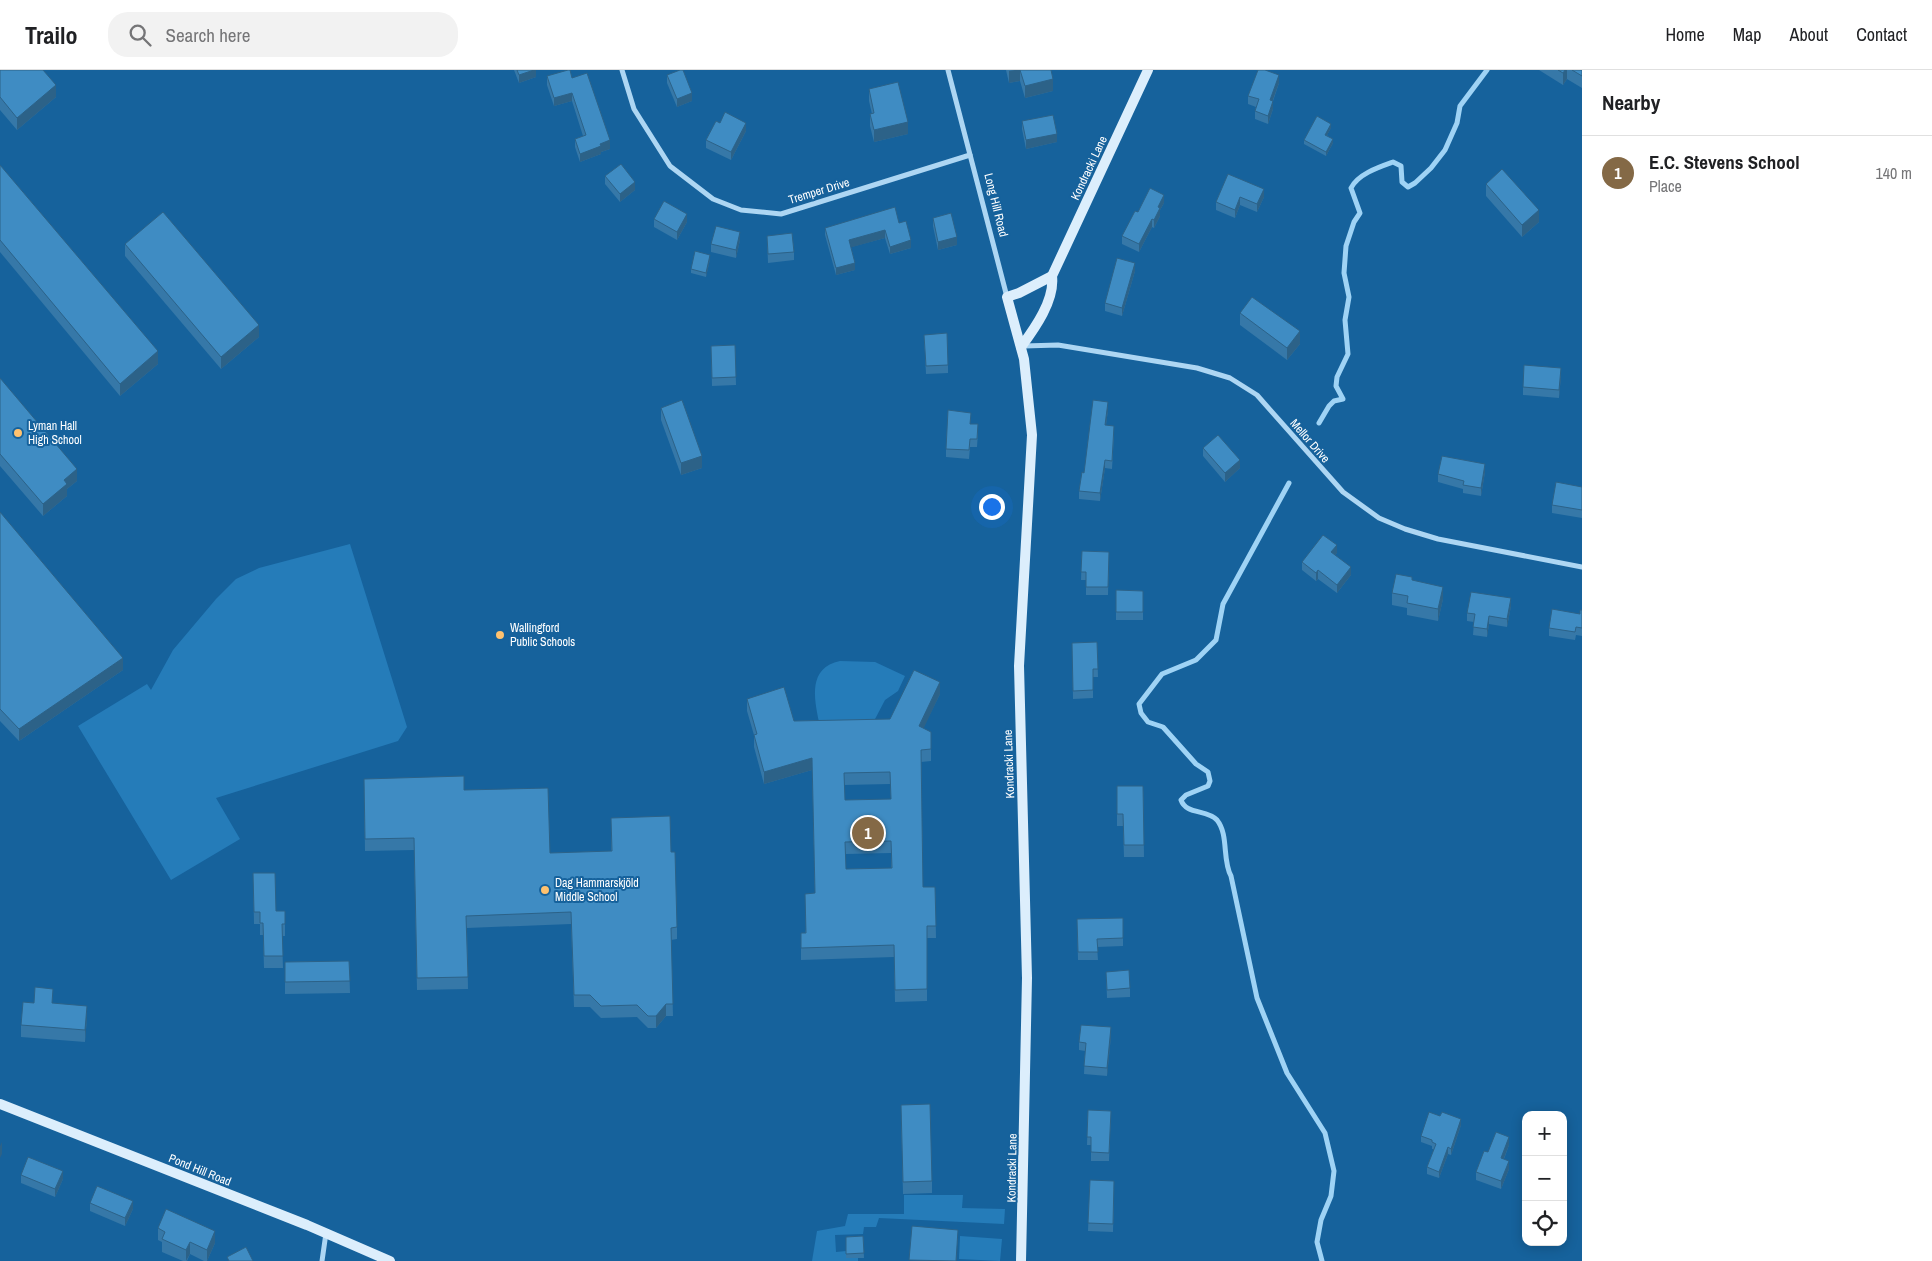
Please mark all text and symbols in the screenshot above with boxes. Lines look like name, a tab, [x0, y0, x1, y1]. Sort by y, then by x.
search box	[108, 12, 458, 57]
text: Trailo	[25, 19, 78, 51]
icon: search	[126, 21, 154, 49]
text: Search here	[166, 22, 250, 48]
text: Home	[1665, 22, 1705, 47]
text: Map	[1733, 22, 1762, 47]
text: About	[1790, 22, 1828, 47]
text: Contact	[1856, 22, 1907, 47]
text: Nearby	[1602, 88, 1660, 117]
street label: Kondracki Lane	[1067, 133, 1111, 203]
text: E.C. Stevens School	[1649, 149, 1800, 175]
text: 1	[1614, 162, 1622, 184]
text: 140 m	[1876, 162, 1912, 184]
street label: Long Hill Road	[980, 171, 1012, 239]
street label: Tremper Drive	[787, 174, 851, 208]
text: Place	[1649, 175, 1682, 197]
street label: Mellor Drive	[1287, 416, 1333, 466]
place label: Lyman Hall High School	[28, 418, 82, 448]
marker: Lyman Hall High School	[12, 427, 24, 439]
your location	[979, 494, 1005, 520]
place label: Wallingford Public Schools	[510, 620, 575, 650]
marker: Wallingford Public Schools	[494, 629, 506, 641]
street label: Kondracki Lane	[1000, 729, 1018, 799]
pin: 1	[852, 814, 884, 852]
place label: Dag Hammarskjöld Middle School	[555, 875, 639, 905]
marker: Dag Hammarskjöld Middle School	[539, 884, 551, 896]
map controls	[1522, 1111, 1567, 1246]
button: +	[1522, 1111, 1567, 1156]
street label: Kondracki Lane	[1003, 1133, 1021, 1203]
street label: Pond Hill Road	[166, 1150, 234, 1190]
button: −	[1522, 1156, 1567, 1201]
button: locate	[1522, 1201, 1567, 1246]

